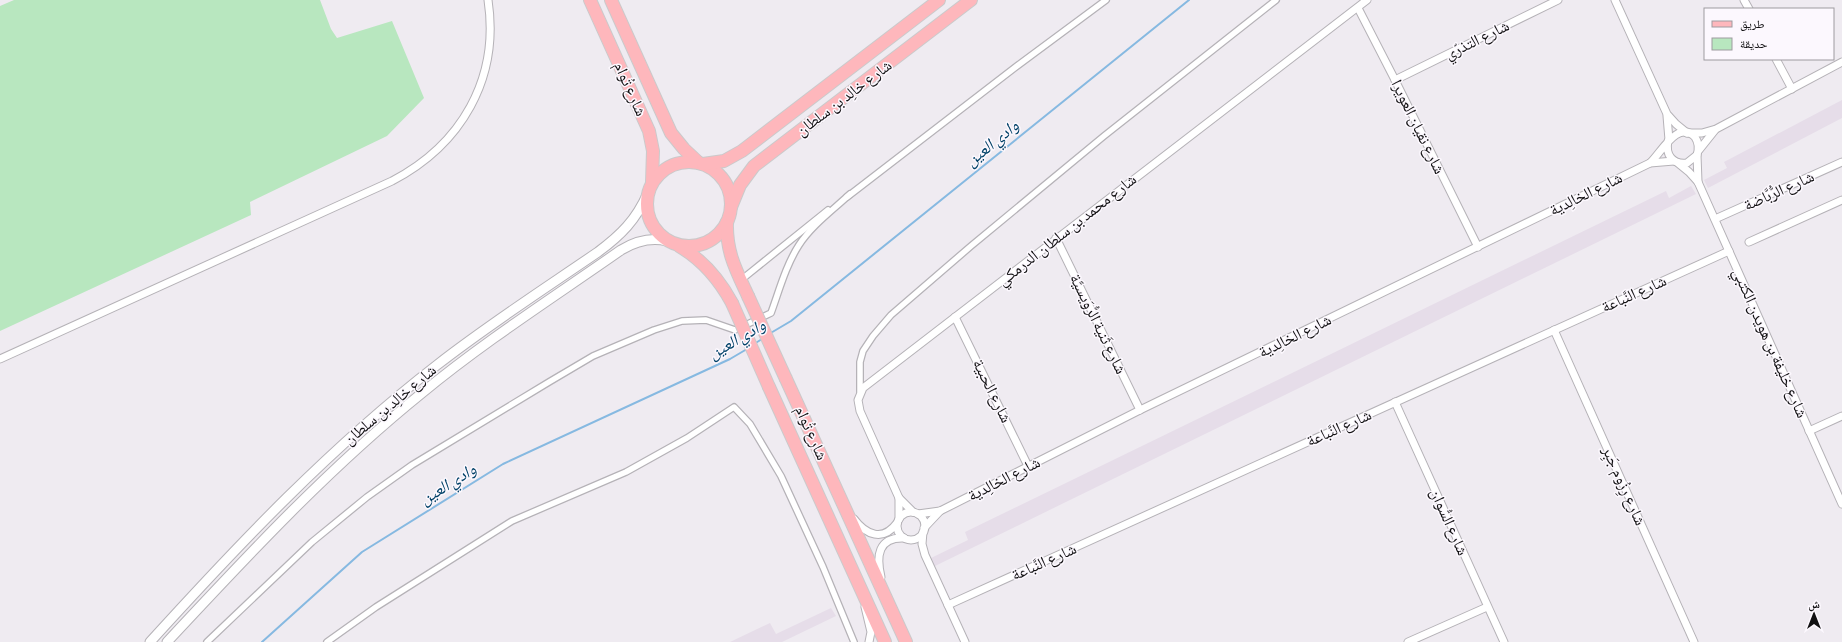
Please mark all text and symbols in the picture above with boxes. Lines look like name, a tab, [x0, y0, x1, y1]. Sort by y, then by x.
legend	[1704, 8, 1834, 60]
street label: شارع التذرّي	[1442, 18, 1514, 66]
text: طريق	[1740, 18, 1765, 31]
text: حديقة	[1740, 38, 1768, 51]
street label: شارع خالِد بن سلطان	[793, 57, 896, 141]
street label: شارع تُوام	[609, 59, 650, 119]
street label: شارع نقيان العويرا	[1387, 77, 1448, 177]
water label: وادي العين	[962, 117, 1025, 174]
street label: شارع الرُّبَّاضة	[1741, 167, 1817, 215]
street label: شارع الخالِدية	[1547, 170, 1626, 220]
street label: شارع محمد بن سلطان الدرمكي	[995, 171, 1142, 292]
street label: شارع خليفة بن هويدن الكتبي	[1726, 266, 1810, 422]
street label: شارع ثَنية الرُّوَيسيَّة	[1065, 271, 1131, 377]
street label: شارع النَّباعة	[1599, 273, 1670, 317]
street label: شارع الخالِدية	[1256, 312, 1335, 362]
water label: وادي العين	[706, 316, 771, 367]
street label: شارع الحبية	[968, 357, 1014, 426]
street label: شارع خالِد بن سلطان	[341, 362, 441, 450]
street label: شارع تُوام	[790, 403, 831, 463]
street label: شارع النَّباعة	[1304, 407, 1375, 451]
street label: شارع رِزُوم جَبِر	[1596, 443, 1649, 529]
street label: شارع الخالِدية	[965, 454, 1044, 506]
water label: وادي العين	[417, 460, 482, 512]
street label: شارع السُّوان	[1425, 486, 1471, 559]
street label: شارع النَّباعة	[1009, 541, 1080, 585]
north arrow	[1794, 594, 1834, 634]
text: ش	[1808, 599, 1820, 612]

